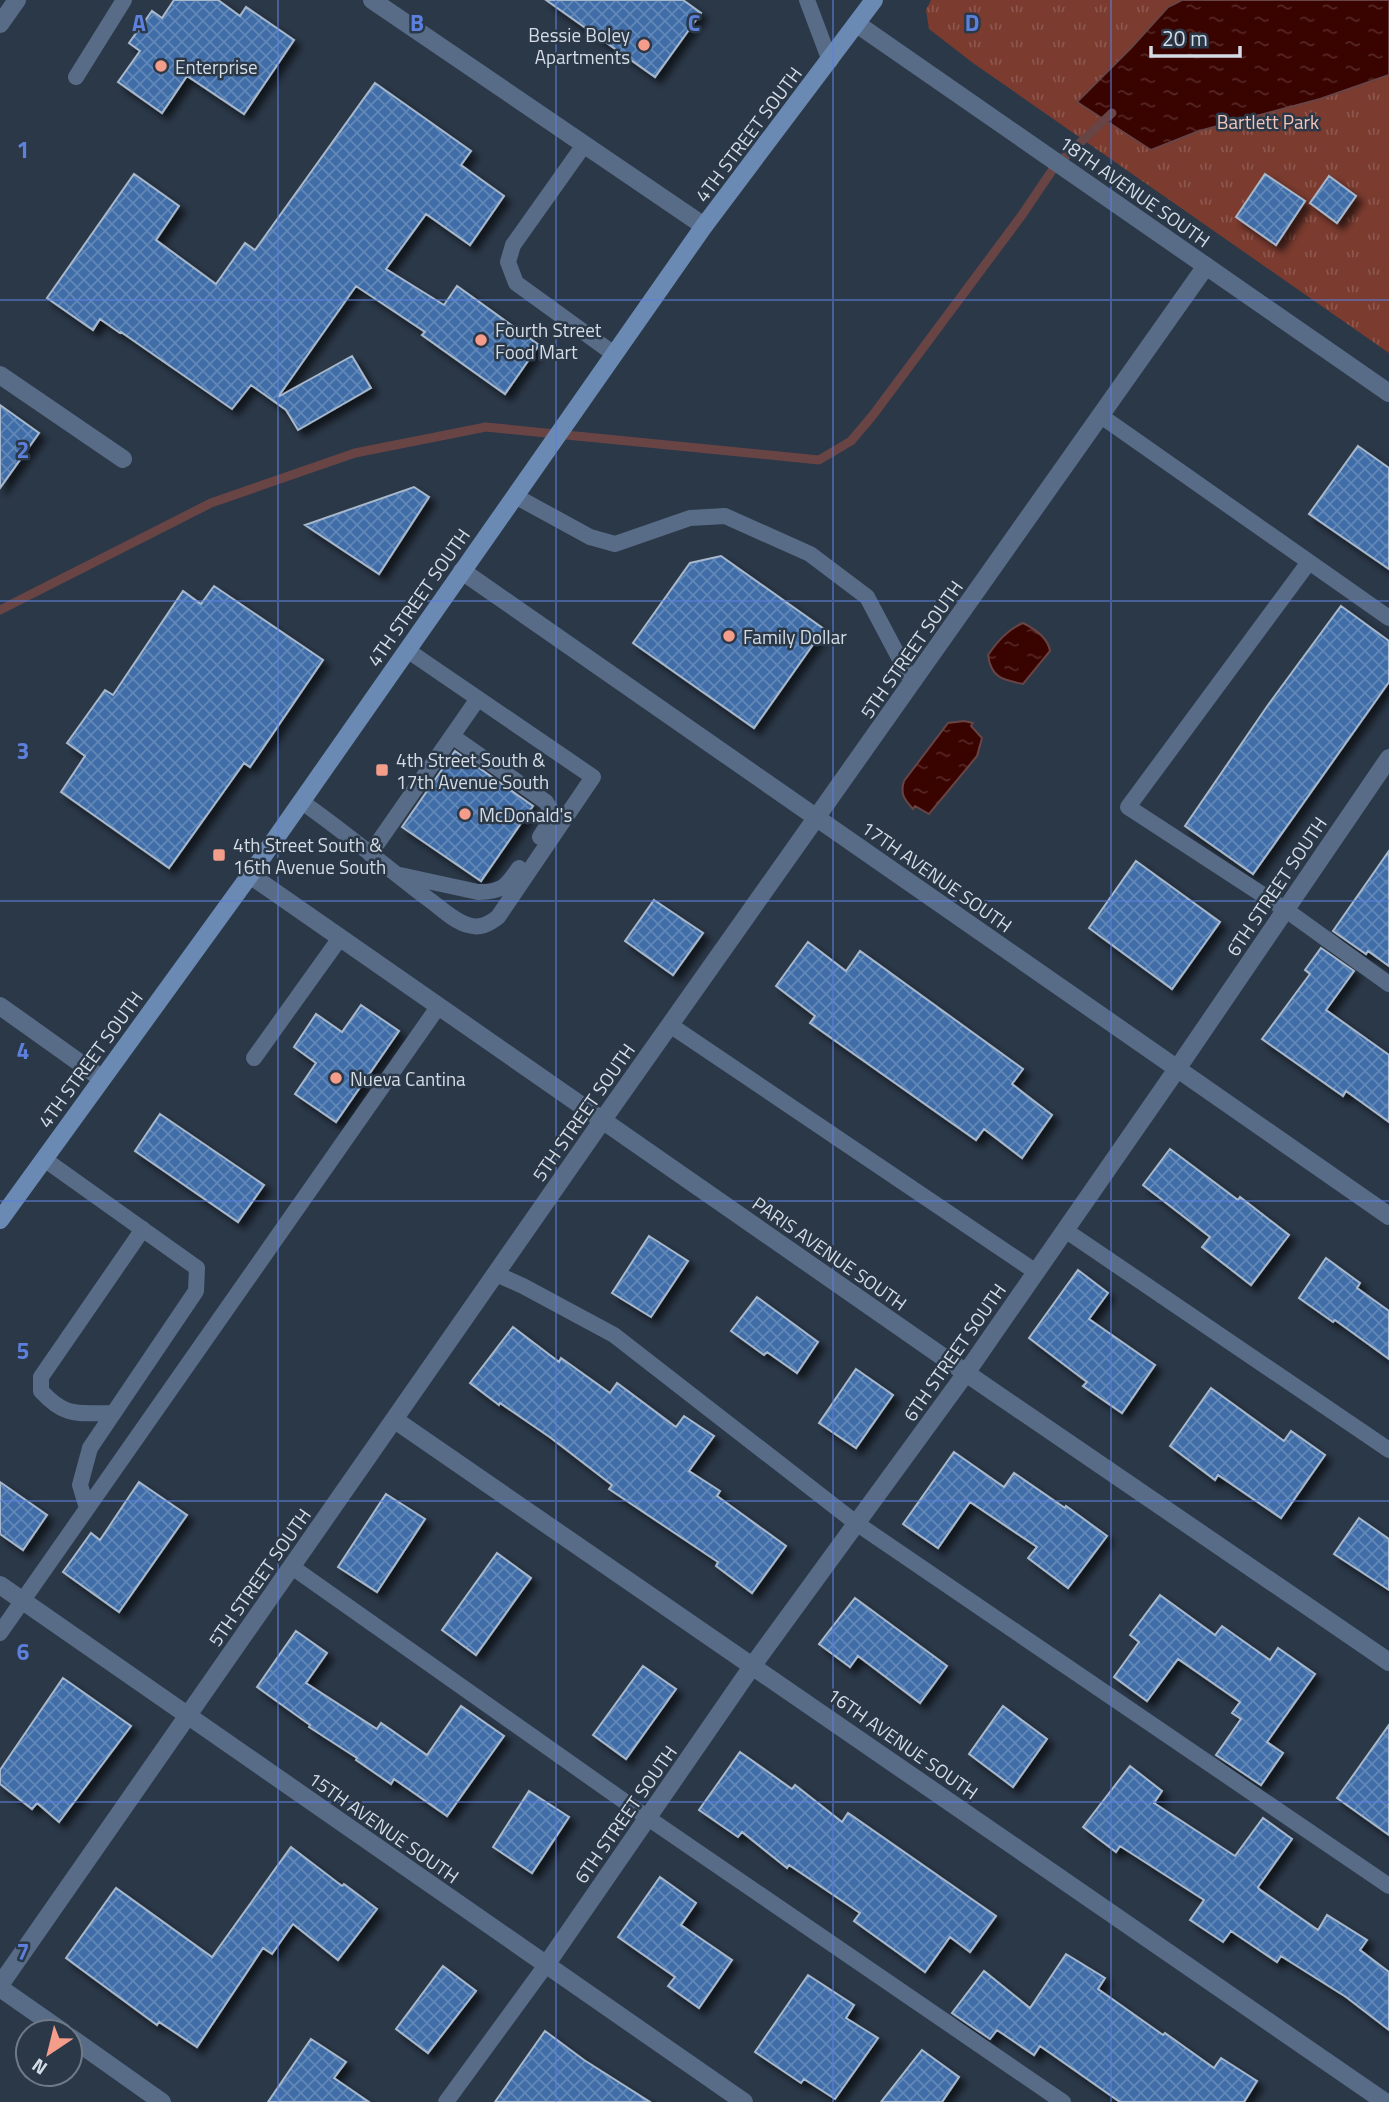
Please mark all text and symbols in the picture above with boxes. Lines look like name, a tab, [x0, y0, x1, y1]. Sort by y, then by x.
text: A	[132, 5, 146, 40]
text: B	[410, 5, 424, 40]
text: C	[688, 5, 700, 40]
text: D	[965, 5, 979, 40]
scale bar	[1151, 14, 1240, 58]
place label: Bessie Boley Apartments	[528, 20, 630, 71]
text: 20 m	[1162, 22, 1208, 54]
marker: Bessie Boley Apartments	[636, 37, 652, 53]
place label: Enterprise	[175, 52, 258, 81]
marker: Enterprise	[153, 58, 169, 74]
street label: 4TH STREET SOUTH	[687, 60, 809, 208]
park label: Bartlett Park	[1217, 107, 1319, 136]
street label: 18TH AVENUE SOUTH	[1054, 128, 1216, 254]
text: 1	[17, 132, 29, 167]
place label: Fourth Street Food Mart	[495, 315, 602, 366]
marker: Fourth Street Food Mart	[473, 332, 489, 348]
text: 2	[17, 432, 29, 467]
street label: 4TH STREET SOUTH	[359, 522, 477, 672]
street label: 5TH STREET SOUTH	[852, 574, 970, 724]
place label: Family Dollar	[743, 622, 847, 651]
marker: Family Dollar	[721, 628, 737, 644]
text: 3	[17, 733, 29, 768]
place label: 4th Street South & 17th Avenue South	[396, 745, 549, 796]
marker: 4th Street South & 17th Avenue South	[374, 762, 390, 778]
place label: McDonald's	[479, 800, 572, 829]
marker: McDonald's	[457, 806, 473, 822]
street label: 6TH STREET SOUTH	[1218, 810, 1334, 962]
street label: 17TH AVENUE SOUTH	[856, 813, 1018, 939]
place label: 4th Street South & 16th Avenue South	[233, 830, 386, 881]
marker: 4th Street South & 16th Avenue South	[211, 847, 227, 863]
street label: 4TH STREET SOUTH	[30, 985, 150, 1133]
text: 4	[17, 1033, 29, 1068]
street label: 5TH STREET SOUTH	[524, 1037, 642, 1187]
place label: Nueva Cantina	[350, 1064, 466, 1093]
marker: Nueva Cantina	[328, 1070, 344, 1086]
street label: PARIS AVENUE SOUTH	[747, 1189, 913, 1317]
street label: 6TH STREET SOUTH	[895, 1277, 1013, 1427]
text: 5	[17, 1333, 29, 1368]
street label: 5TH STREET SOUTH	[200, 1502, 318, 1652]
text: 6	[17, 1634, 30, 1669]
street label: 16TH AVENUE SOUTH	[822, 1680, 984, 1806]
street label: 6TH STREET SOUTH	[566, 1739, 684, 1889]
street label: 15TH AVENUE SOUTH	[303, 1764, 465, 1890]
text: 7	[17, 1934, 29, 1969]
north arrow	[14, 2018, 84, 2088]
text: N	[25, 2052, 53, 2083]

